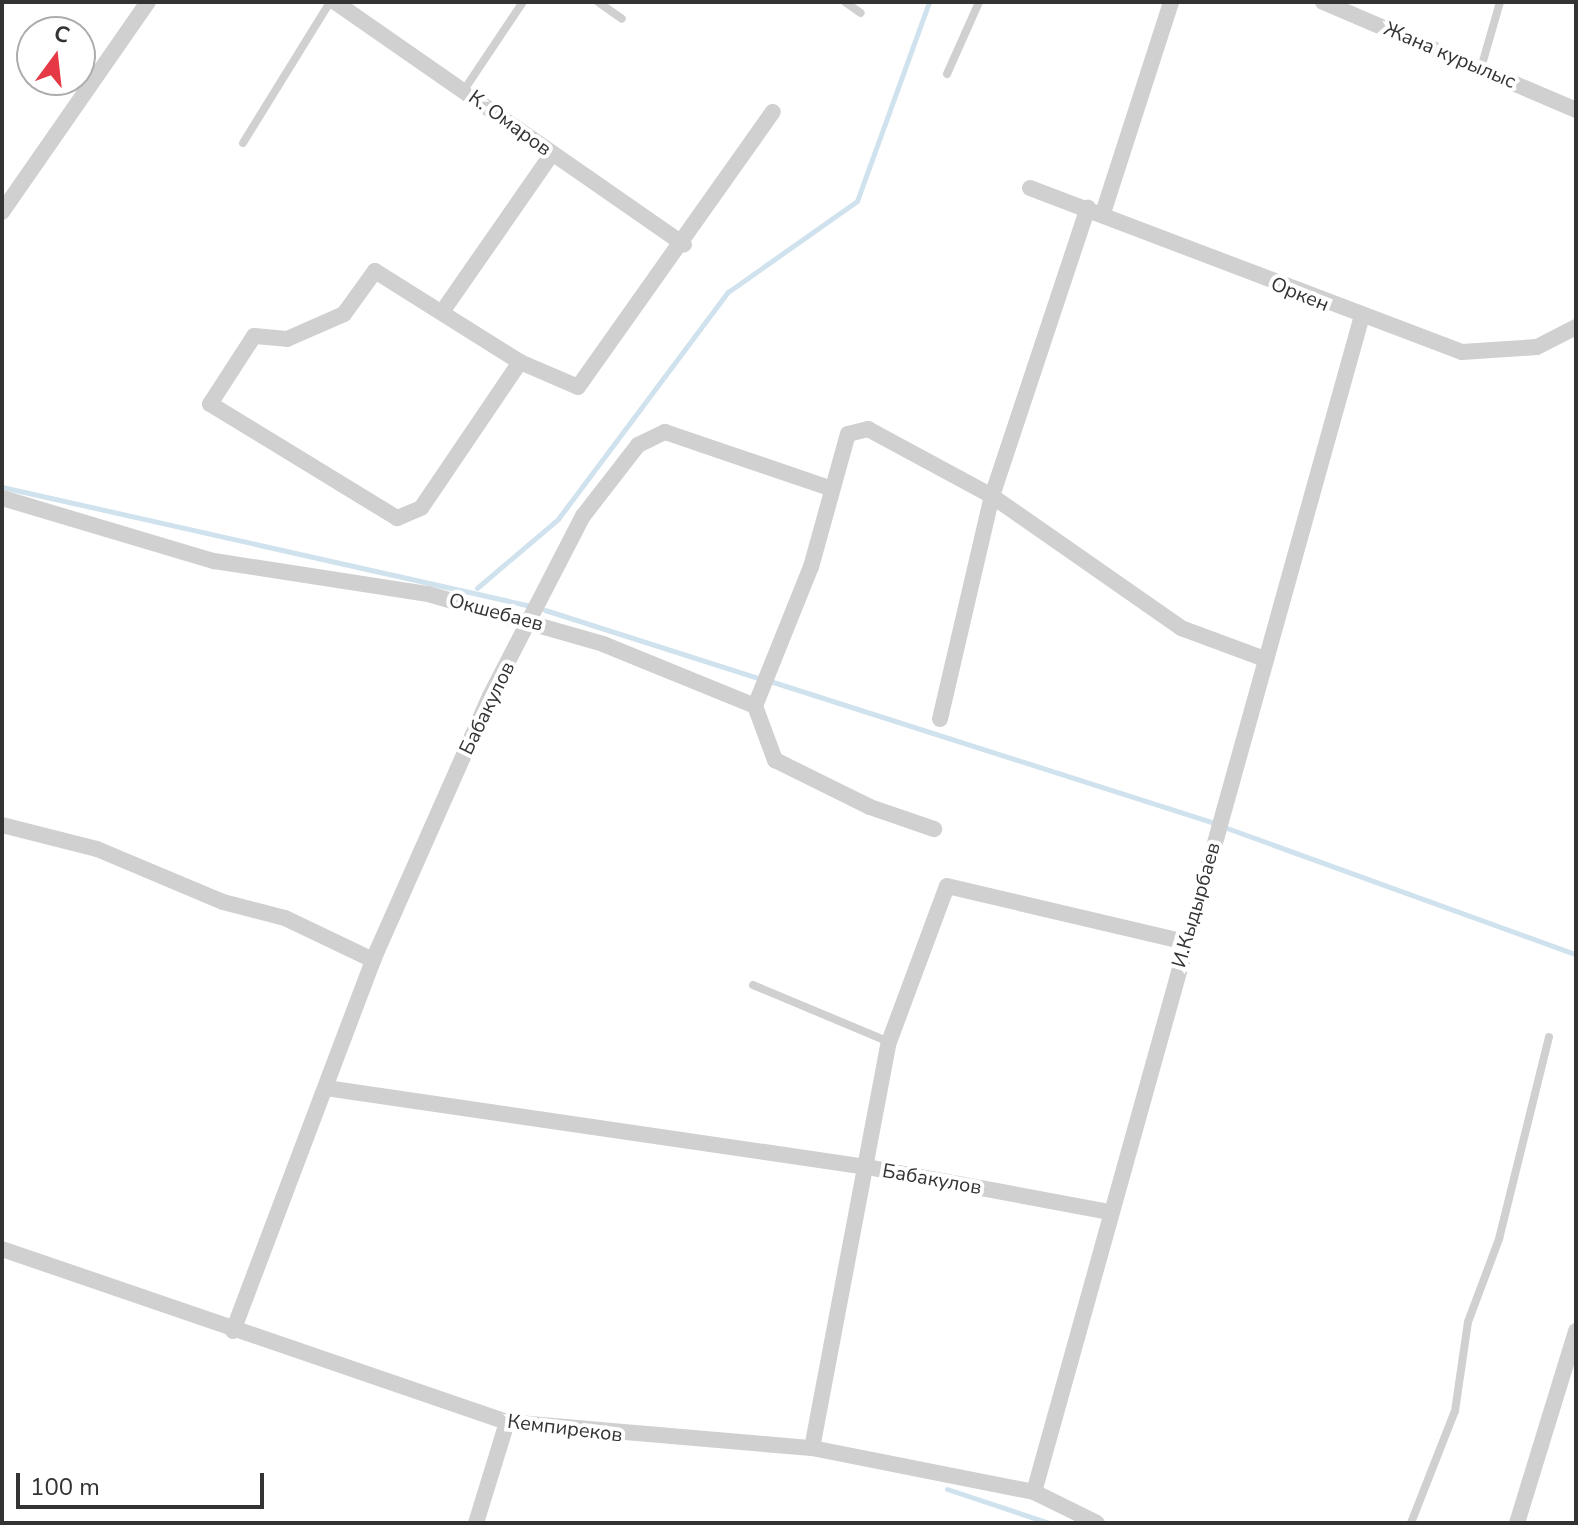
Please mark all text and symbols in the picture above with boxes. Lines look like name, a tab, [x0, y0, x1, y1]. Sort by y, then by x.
north arrow	[16, 16, 96, 96]
street label: Жана курылыс	[1381, 16, 1519, 94]
text: С	[51, 18, 73, 51]
street label: К. Омаров	[464, 85, 556, 161]
street label: Оркен	[1268, 272, 1332, 316]
street label: Окшебаев	[446, 588, 546, 636]
street label: Бабакулов	[454, 658, 520, 758]
street label: И.Кыдырбаев	[1167, 840, 1225, 970]
street label: Бабакулов	[881, 1158, 983, 1200]
street label: Кемпиреков	[506, 1409, 624, 1447]
scale bar	[20, 1457, 268, 1507]
text: 100 m	[30, 1471, 100, 1503]

